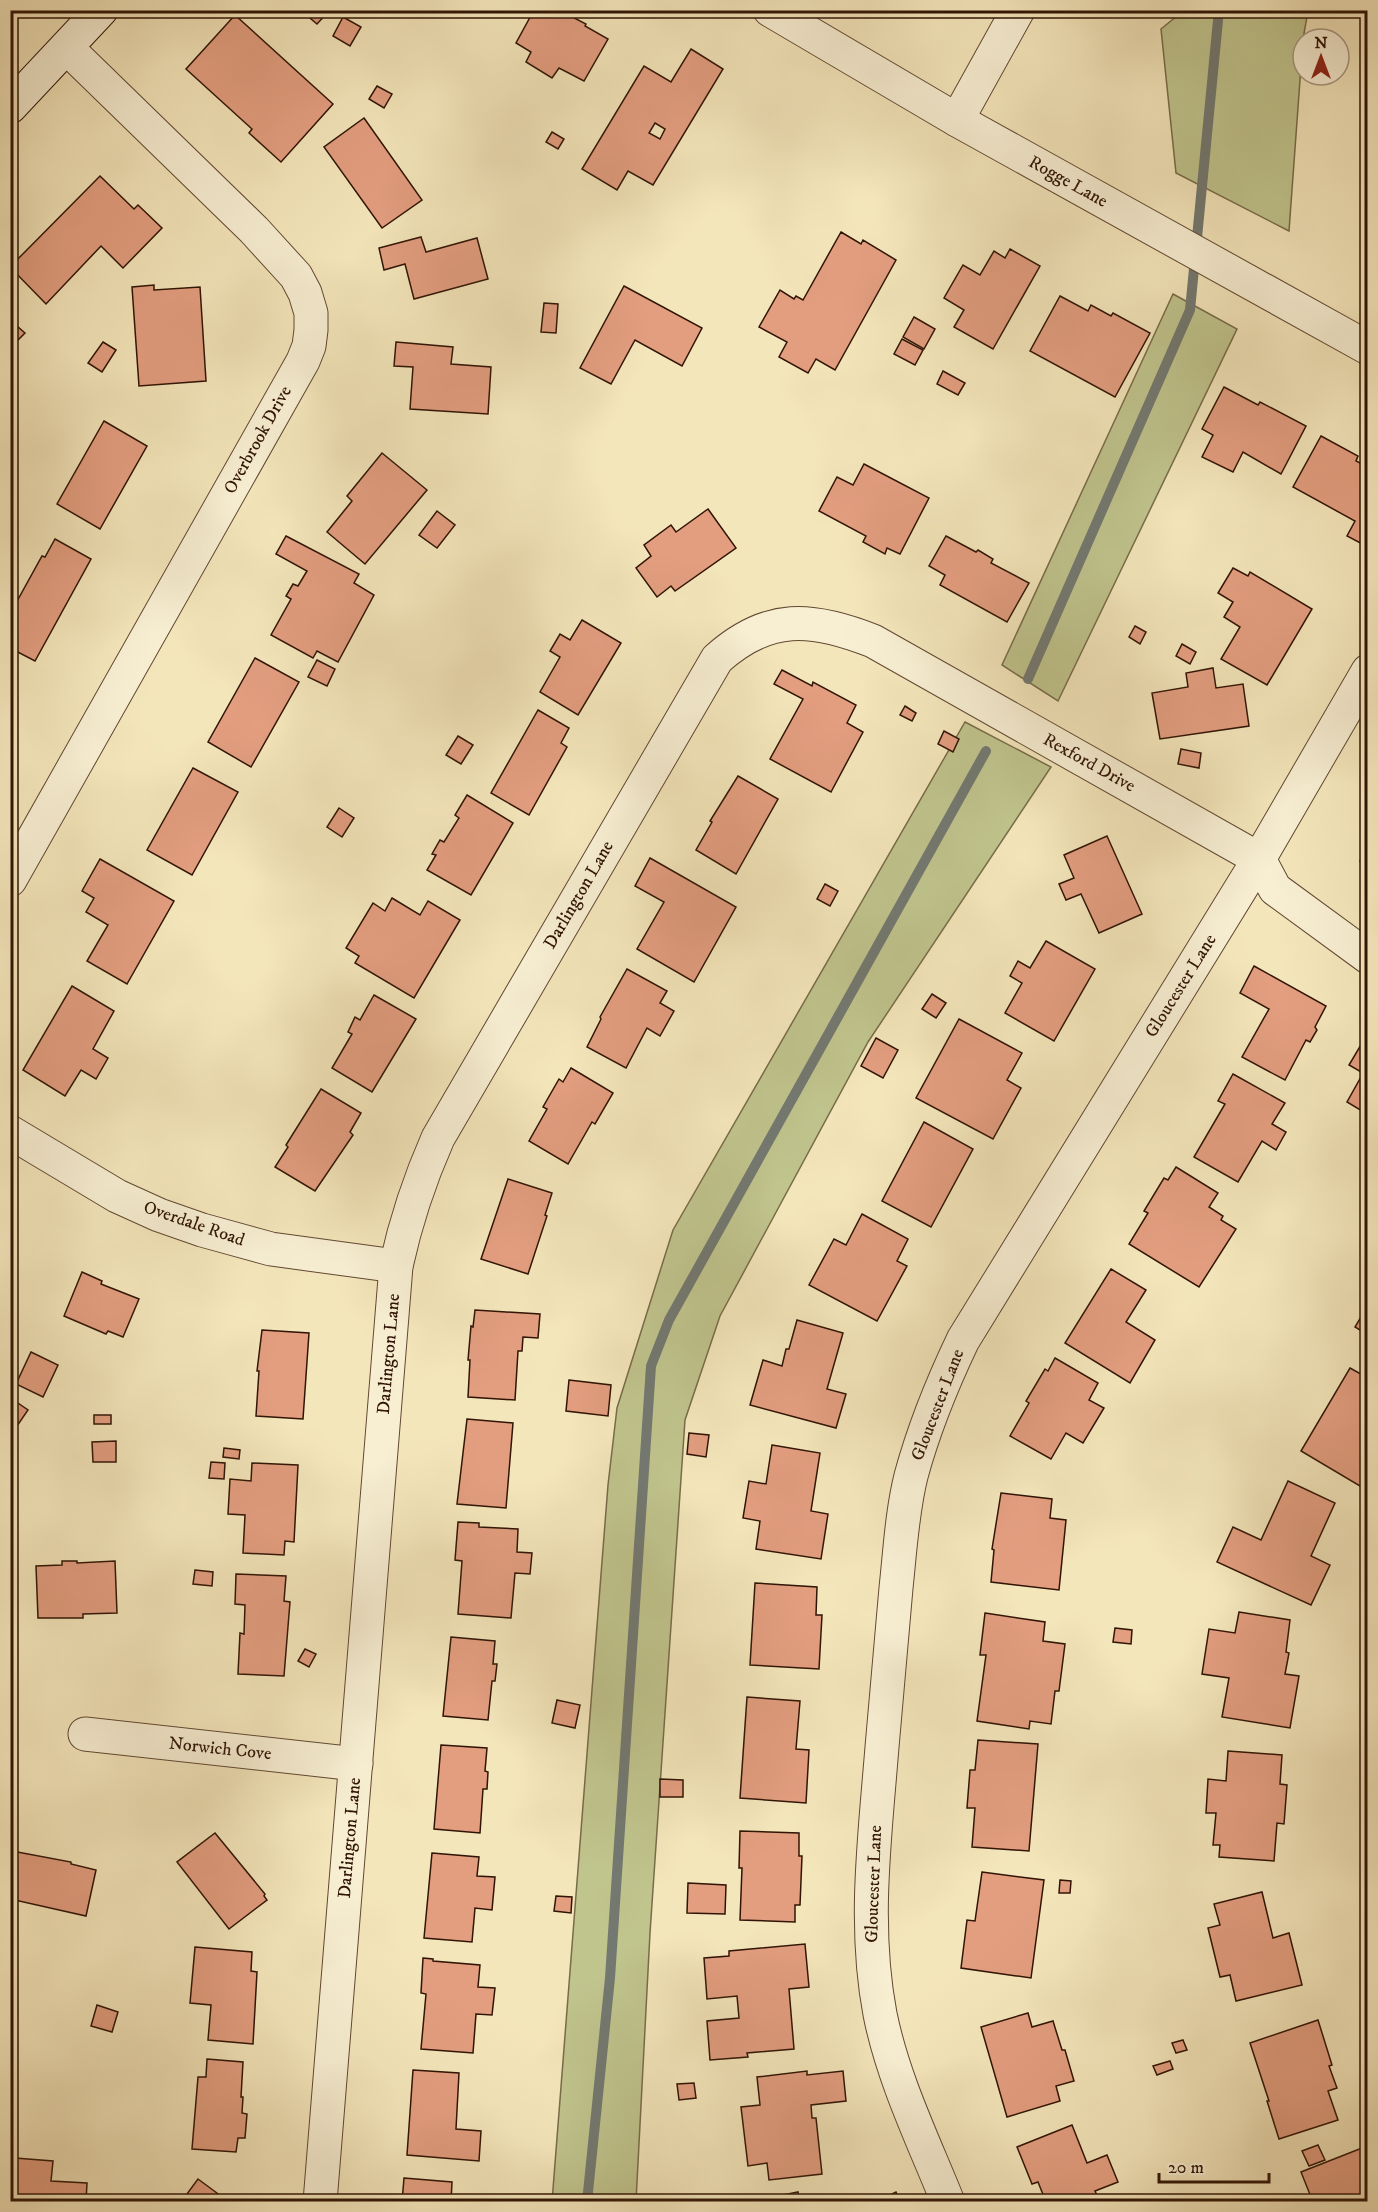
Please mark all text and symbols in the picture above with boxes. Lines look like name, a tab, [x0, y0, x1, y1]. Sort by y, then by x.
north arrow	[1291, 27, 1351, 87]
text: N	[1314, 33, 1328, 53]
street label: Rogge Lane	[1025, 151, 1111, 213]
street label: Overbrook Drive	[219, 382, 297, 498]
street label: Rexford Drive	[1039, 729, 1139, 797]
street label: Darlington Lane	[539, 837, 619, 953]
street label: Gloucester Lane	[1140, 930, 1222, 1042]
street label: Overdale Road	[141, 1196, 247, 1252]
street label: Darlington Lane	[373, 1293, 405, 1415]
street label: Gloucester Lane	[907, 1346, 969, 1464]
street label: Norwich Cove	[168, 1733, 272, 1765]
street label: Darlington Lane	[334, 1777, 366, 1899]
street label: Gloucester Lane	[861, 1825, 887, 1943]
scale bar	[1159, 2146, 1268, 2184]
text: 20 m	[1168, 2157, 1204, 2179]

